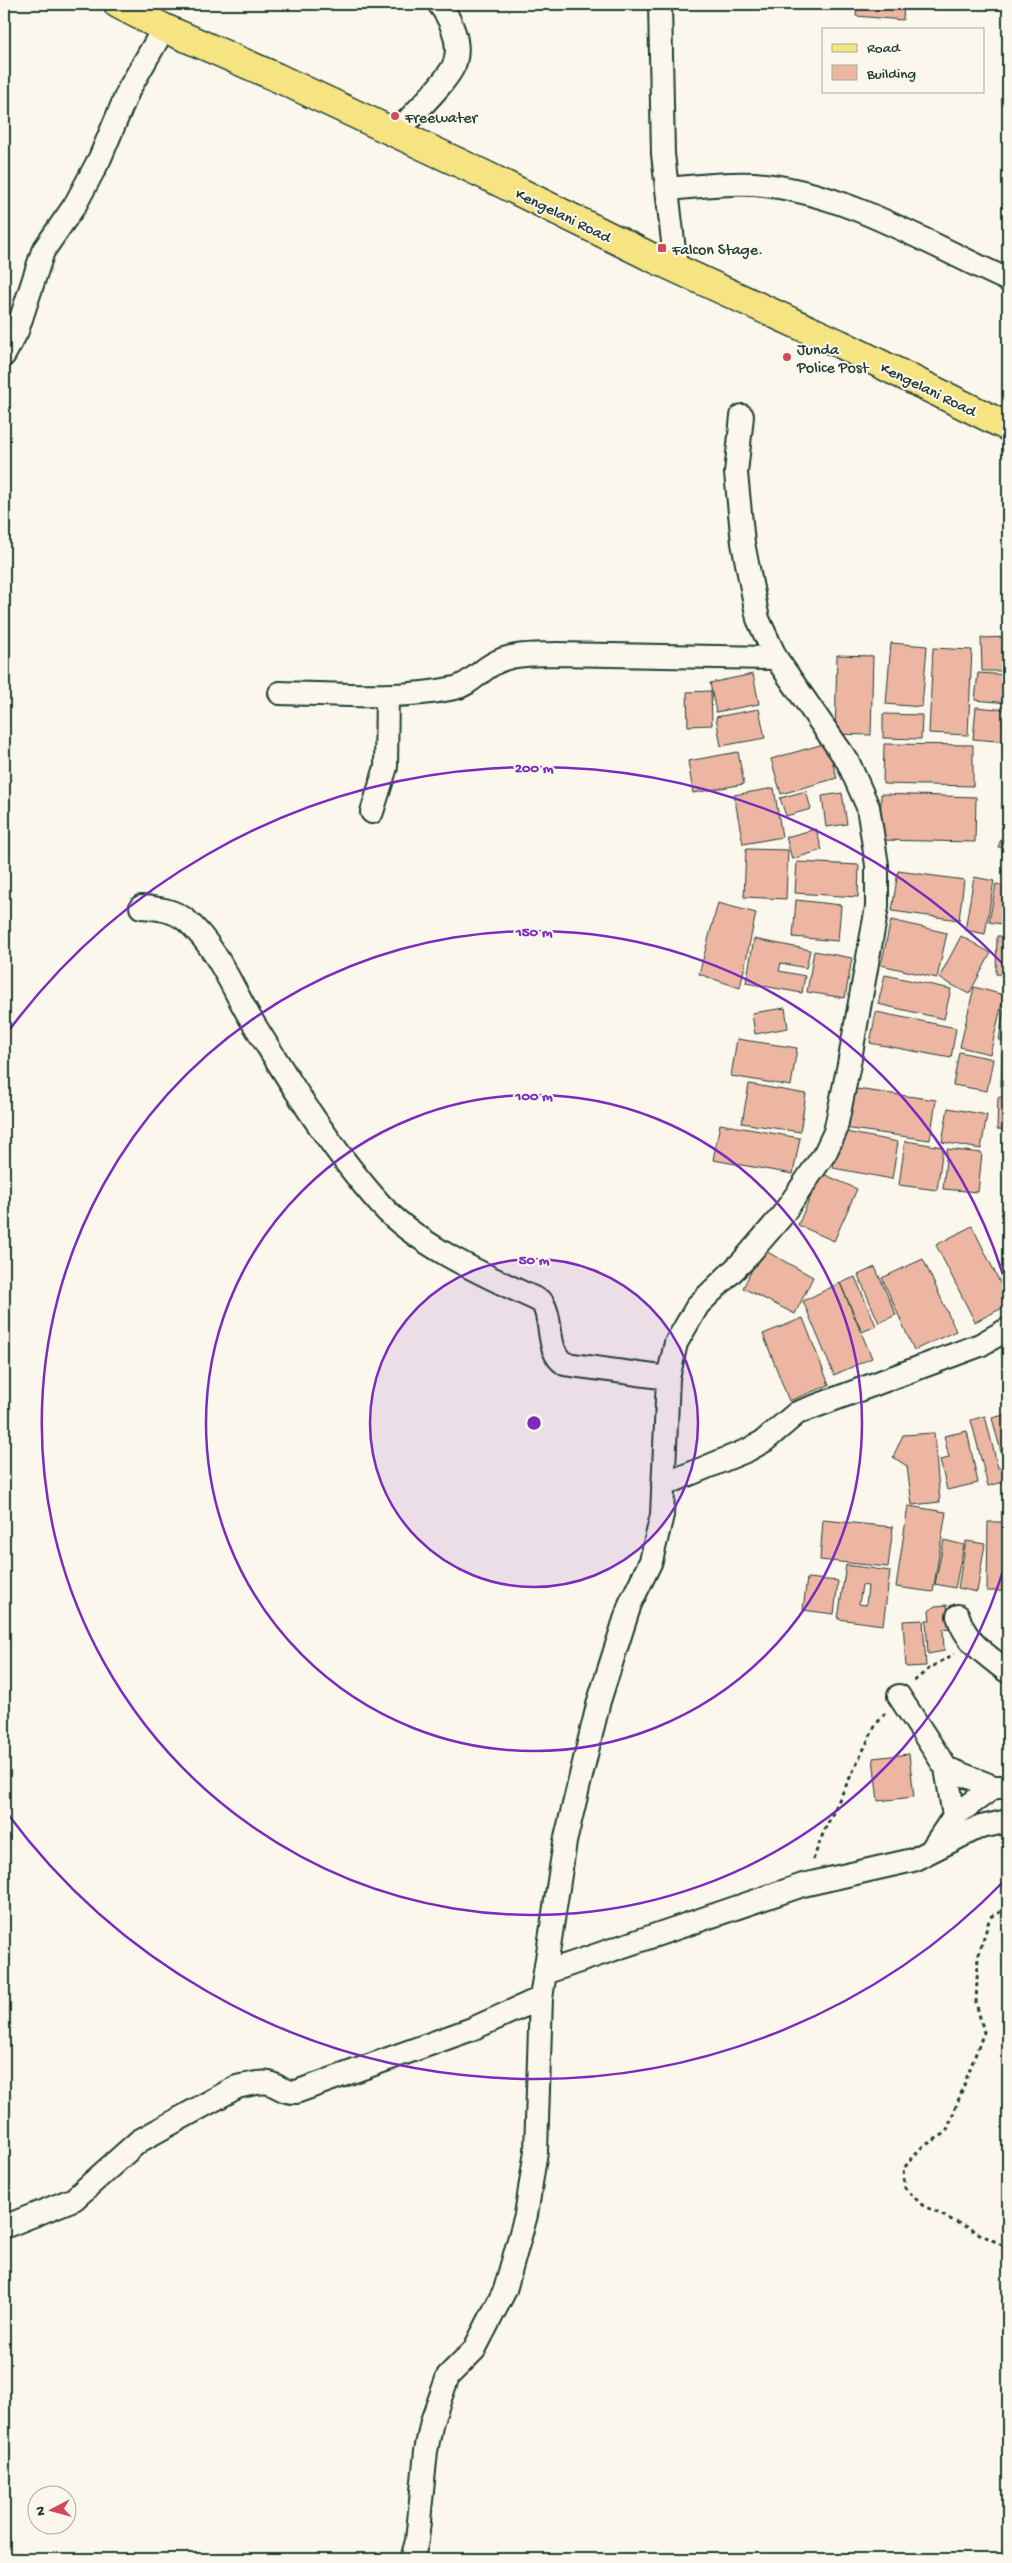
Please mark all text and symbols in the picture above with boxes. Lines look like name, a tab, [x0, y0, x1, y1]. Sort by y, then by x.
legend	[822, 28, 984, 92]
text: Road	[867, 40, 901, 58]
text: Building	[866, 66, 916, 84]
marker: Freewater	[389, 110, 401, 122]
place label: Freewater	[404, 110, 478, 129]
street label: Kengelani Road	[511, 186, 615, 249]
marker: Falcon Stage.	[656, 242, 668, 254]
place label: Falcon Stage.	[671, 242, 763, 261]
place label: Junda Police Post	[796, 342, 870, 379]
marker: Junda Police Post	[781, 351, 793, 363]
street label: Kengelani Road	[876, 360, 980, 423]
text: 200 m	[515, 760, 554, 778]
text: 150 m	[515, 924, 553, 942]
text: 100 m	[514, 1088, 553, 1106]
text: 50 m	[519, 1252, 550, 1270]
centre of rings	[525, 1414, 543, 1432]
north arrow	[28, 2486, 78, 2536]
text: N	[33, 2506, 50, 2517]

